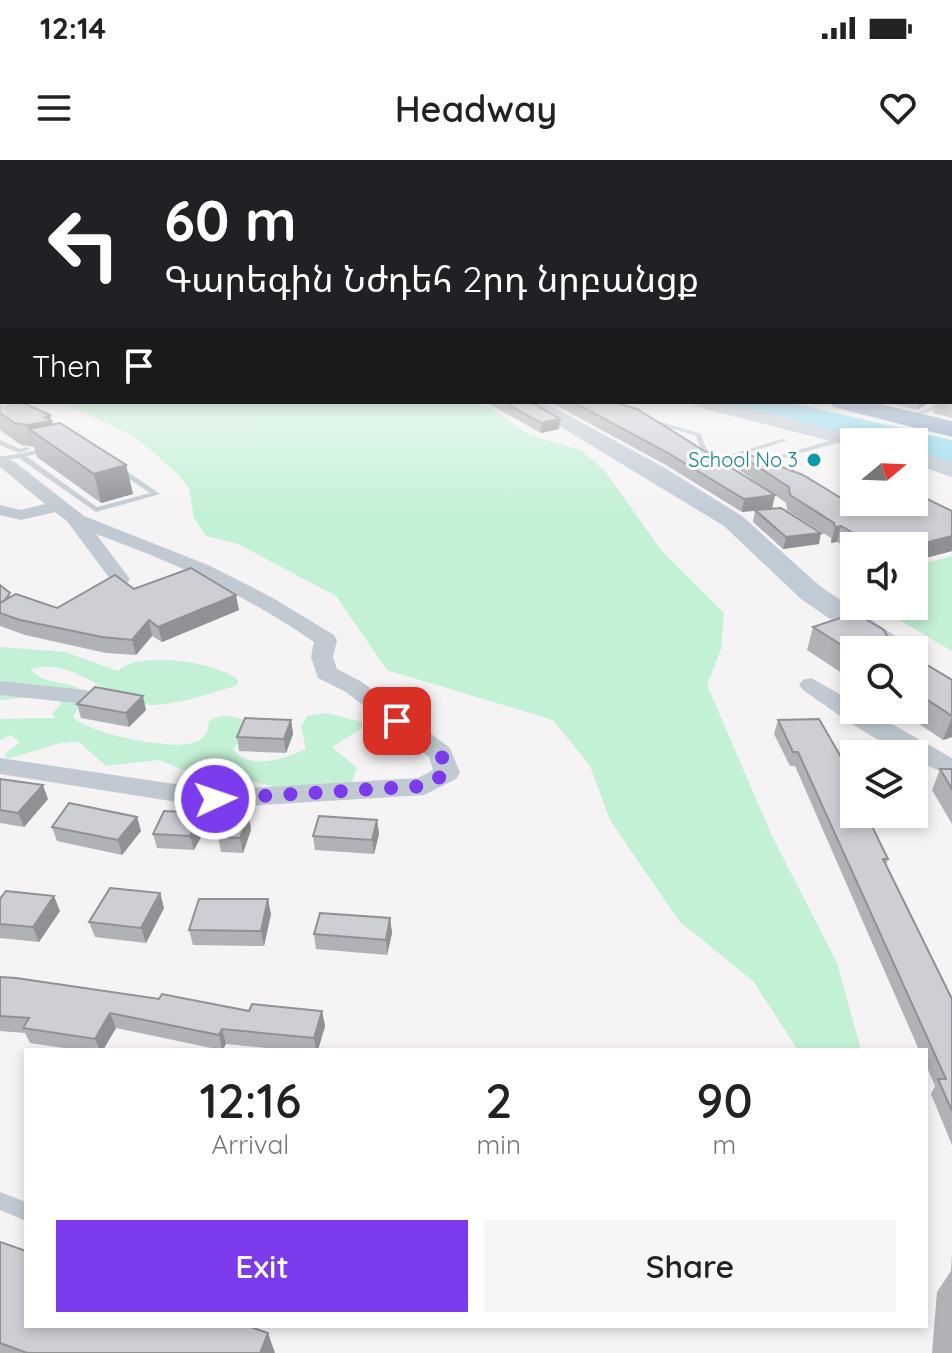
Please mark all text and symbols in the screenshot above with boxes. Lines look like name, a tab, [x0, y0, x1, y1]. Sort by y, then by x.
text: 12:14	[40, 9, 106, 47]
icon: menu	[32, 86, 76, 130]
text: Headway	[395, 86, 557, 131]
icon: heart	[876, 86, 920, 130]
text: 60 m	[164, 185, 297, 255]
icon: left	[32, 192, 136, 296]
text: Գարեգին Նժդեհ 2րդ նրբանցք	[164, 256, 699, 301]
icon: arrive	[117, 344, 161, 388]
text: Then	[32, 347, 101, 385]
north arrow	[840, 428, 928, 516]
map controls	[840, 428, 928, 828]
place label: School No 3	[688, 447, 798, 472]
marker: School No 3	[805, 451, 823, 469]
button: sound	[840, 532, 928, 620]
button: search	[840, 636, 928, 724]
pin	[363, 687, 431, 755]
icon: arrive	[375, 699, 419, 743]
button: layers	[840, 740, 928, 828]
position arrow	[173, 757, 257, 841]
text: 12:16	[199, 1070, 301, 1130]
text: 2	[485, 1070, 512, 1130]
text: 90	[696, 1070, 753, 1130]
text: Arrival	[211, 1128, 289, 1161]
text: min	[477, 1128, 521, 1161]
text: m	[713, 1128, 736, 1161]
button: Exit	[56, 1220, 468, 1312]
button: Share	[484, 1220, 896, 1312]

